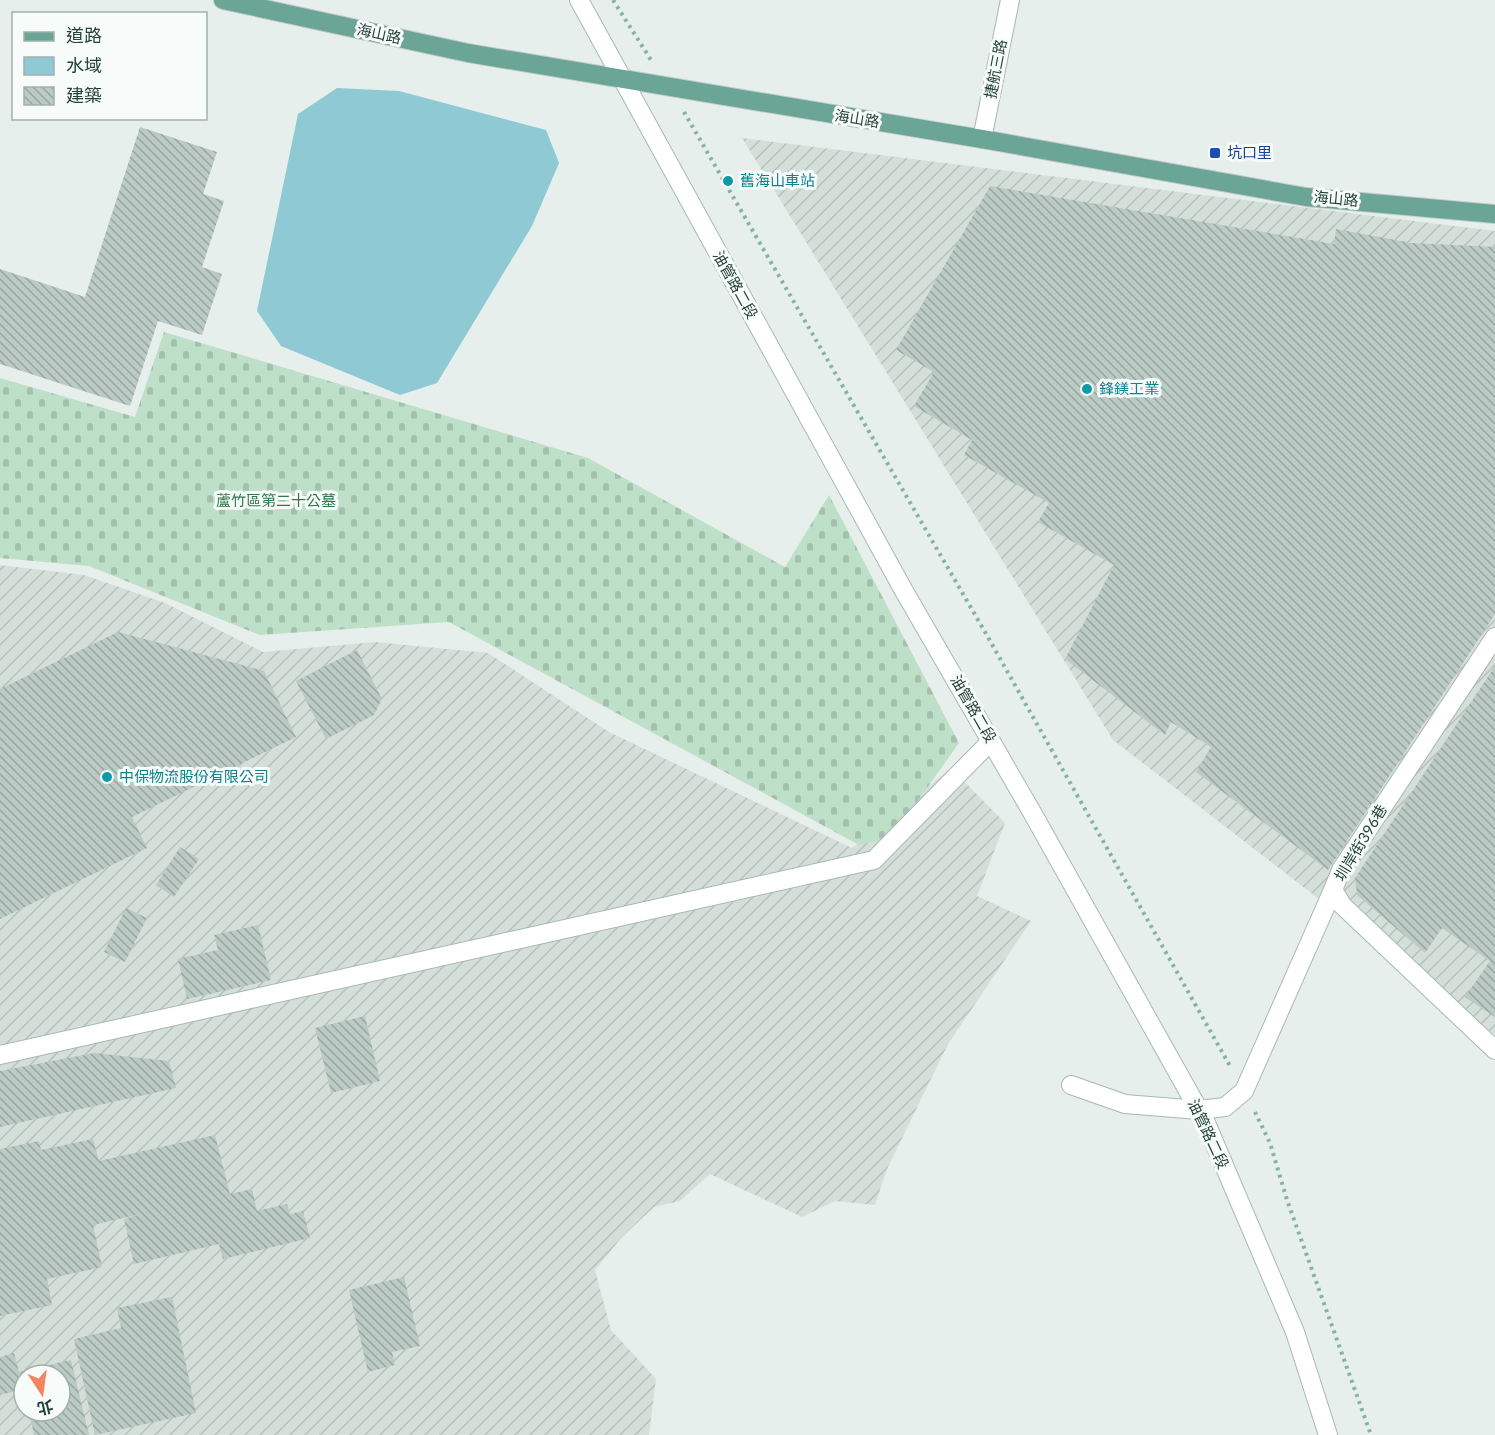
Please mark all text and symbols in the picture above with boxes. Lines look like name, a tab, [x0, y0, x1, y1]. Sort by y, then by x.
legend	[12, 12, 207, 120]
street label: 海山路	[355, 20, 403, 47]
text: 道路	[66, 24, 102, 46]
street label: 捷航三路	[980, 38, 1010, 100]
text: 水域	[66, 54, 102, 76]
text: 建築	[66, 84, 102, 106]
street label: 海山路	[834, 106, 881, 130]
place label: 坑口里	[1227, 143, 1272, 161]
marker: 坑口里	[1208, 146, 1222, 160]
place label: 舊海山車站	[740, 171, 815, 189]
marker: 舊海山車站	[721, 174, 735, 188]
street label: 海山路	[1313, 187, 1359, 209]
street label: 油管路二段	[710, 247, 762, 322]
place label: 鋒鎂工業	[1099, 379, 1159, 397]
marker: 鋒鎂工業	[1080, 382, 1094, 396]
park label: 蘆竹區第二十公墓	[216, 491, 336, 509]
street label: 油管路二段	[947, 672, 1000, 745]
place label: 中保物流股份有限公司	[119, 767, 269, 785]
marker: 中保物流股份有限公司	[100, 770, 114, 784]
street label: 圳岸街396巷	[1330, 801, 1390, 884]
street label: 油管路二段	[1185, 1096, 1233, 1171]
north arrow	[12, 1363, 72, 1423]
text: 北	[36, 1397, 55, 1419]

